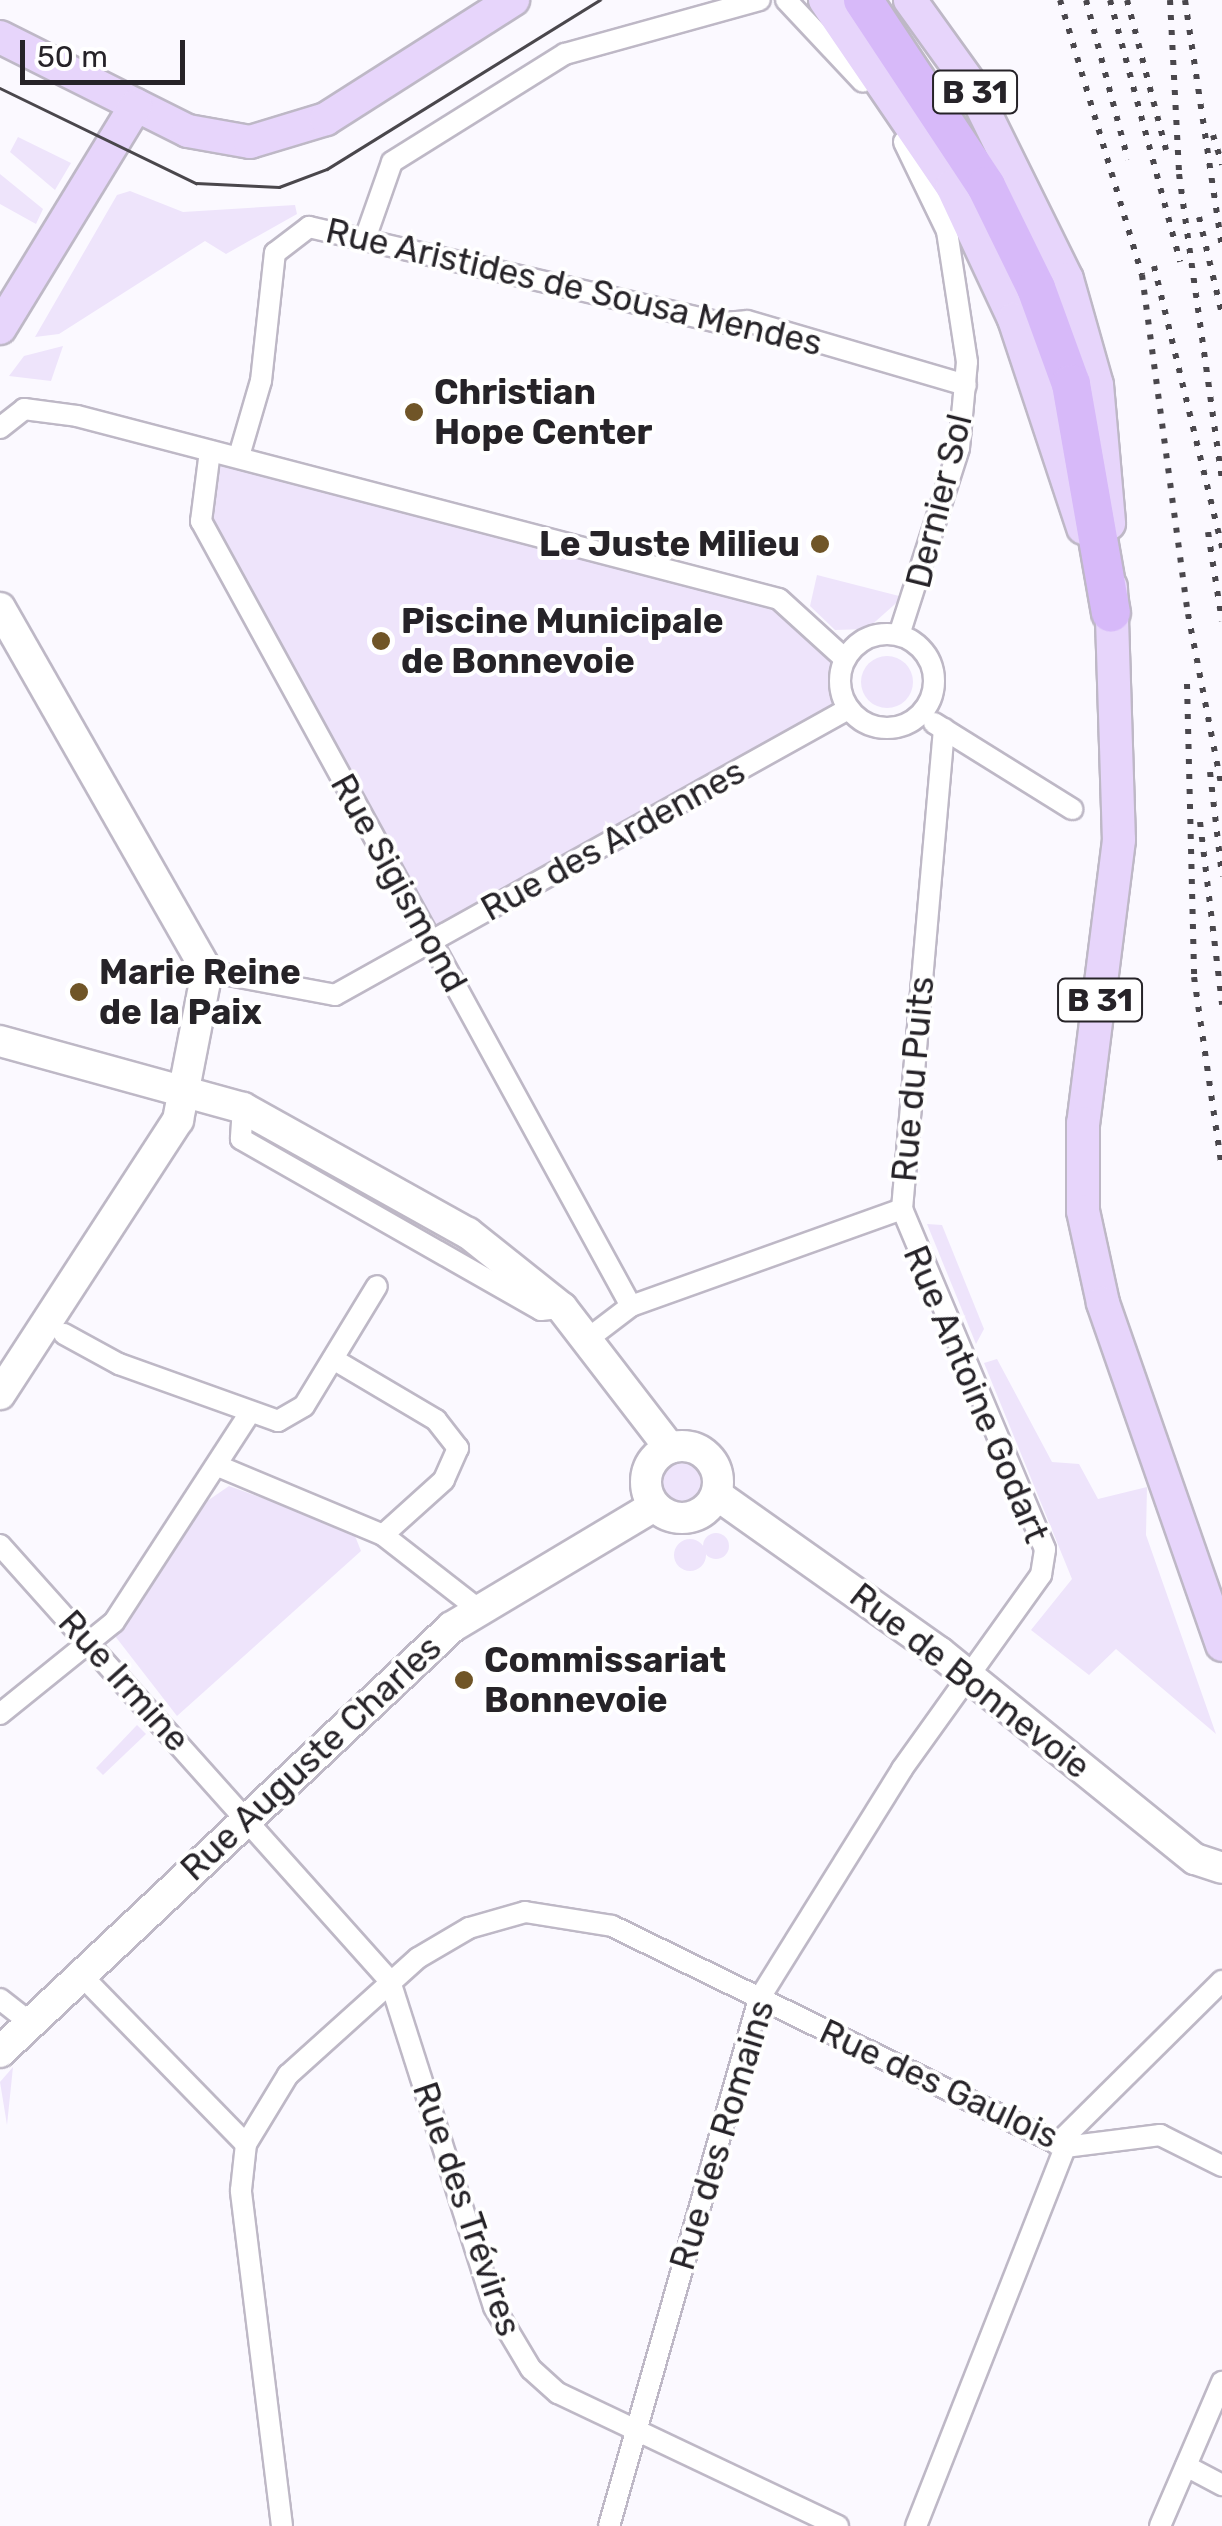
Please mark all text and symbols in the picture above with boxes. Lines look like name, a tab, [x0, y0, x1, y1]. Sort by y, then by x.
scale bar	[25, 20, 190, 82]
text: 50 m	[37, 39, 108, 75]
road number: B 31	[930, 65, 1020, 119]
street label: Rue Aristides de Sousa Mendes	[321, 209, 827, 365]
place label: Christian Hope Center	[434, 371, 652, 453]
marker: Christian Hope Center	[403, 401, 425, 423]
street label: Dernier Sol	[897, 409, 981, 593]
place label: Le Juste Milieu	[539, 523, 800, 565]
marker: Le Juste Milieu	[809, 533, 831, 555]
place label: Piscine Municipale de Bonnevoie	[401, 600, 724, 682]
marker: Piscine Municipale de Bonnevoie	[370, 630, 392, 652]
street label: Rue des Ardennes	[474, 750, 752, 930]
street label: Rue Sigismond	[322, 767, 476, 999]
place label: Marie Reine de la Paix	[99, 951, 301, 1033]
road number: B 31	[1055, 973, 1145, 1027]
street label: Rue du Puits	[883, 974, 943, 1184]
marker: Marie Reine de la Paix	[68, 981, 90, 1003]
street label: Rue Antoine Godart	[894, 1239, 1058, 1549]
street label: Rue de Bonnevoie	[842, 1574, 1098, 1788]
street label: Rue Irmine	[50, 1602, 198, 1760]
street label: Rue Auguste Charles	[172, 1626, 450, 1890]
place label: Commissariat Bonnevoie	[484, 1639, 726, 1721]
marker: Commissariat Bonnevoie	[453, 1669, 475, 1691]
street label: Rue des Romains	[661, 1995, 783, 2275]
street label: Rue des Gaulois	[813, 2010, 1065, 2158]
street label: Rue des Trévires	[404, 2076, 530, 2342]

